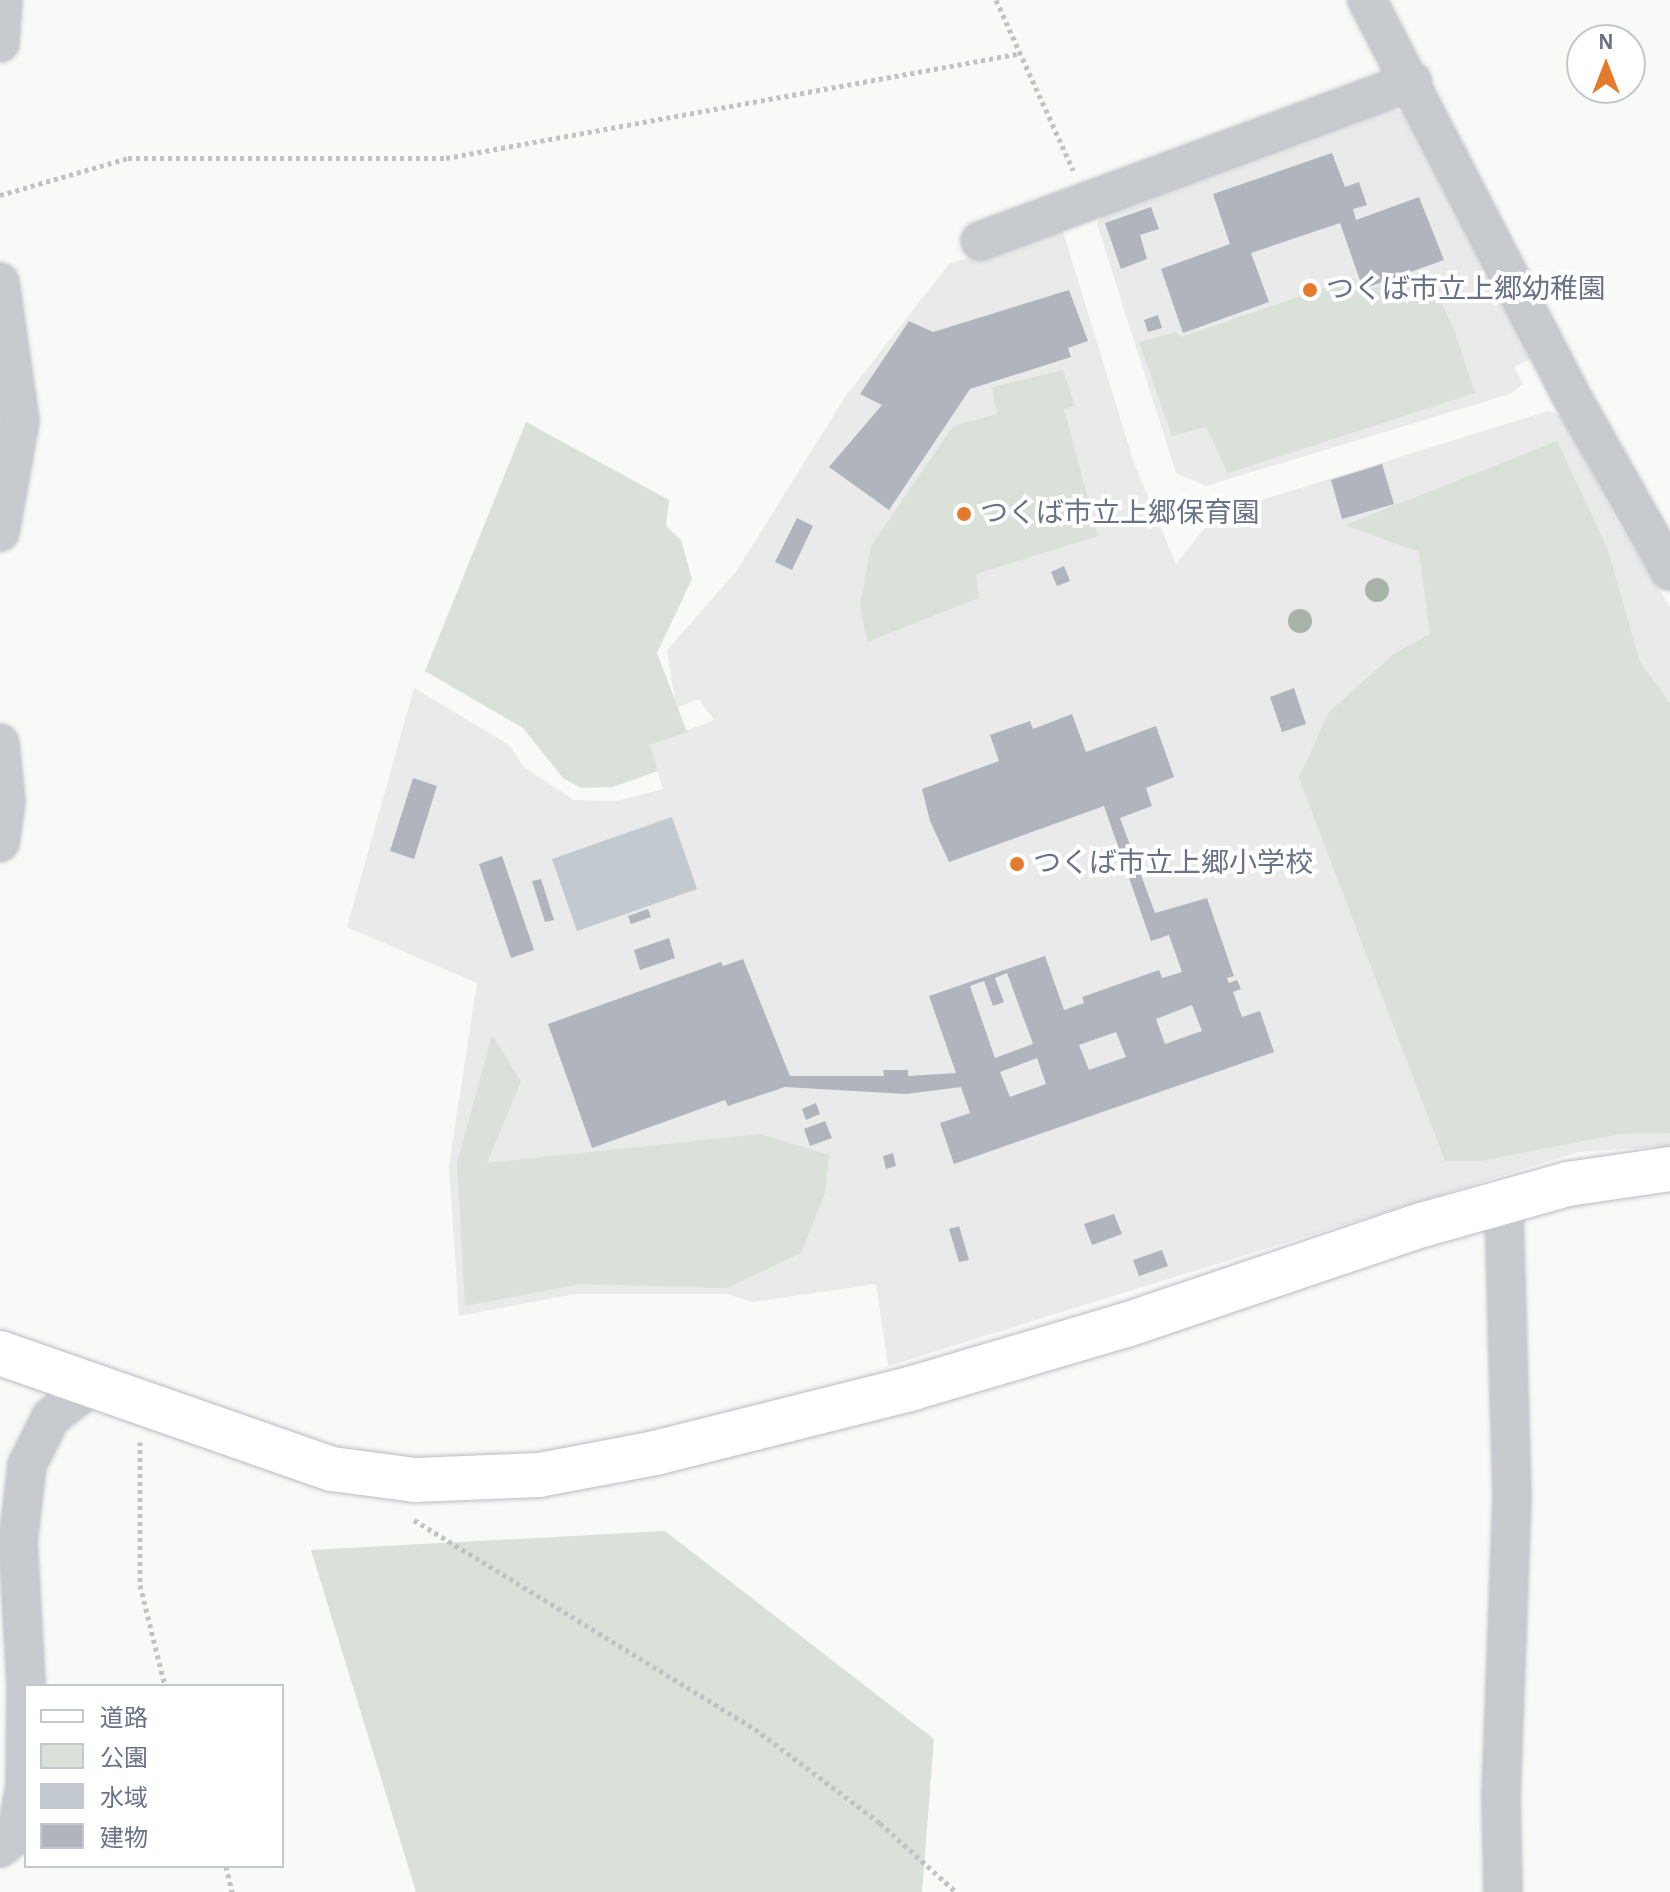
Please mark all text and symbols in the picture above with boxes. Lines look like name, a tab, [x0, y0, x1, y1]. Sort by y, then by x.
north arrow	[1566, 24, 1646, 104]
text: N	[1598, 31, 1614, 53]
place label: つくば市立上郷幼稚園	[1326, 273, 1606, 307]
marker: つくば市立上郷幼稚園	[1301, 281, 1319, 299]
place label: つくば市立上郷保育園	[980, 497, 1260, 531]
marker: つくば市立上郷保育園	[955, 505, 973, 523]
place label: つくば市立上郷小学校	[1033, 847, 1313, 881]
marker: つくば市立上郷小学校	[1008, 855, 1026, 873]
legend	[24, 1684, 284, 1868]
text: 道路	[100, 1707, 148, 1731]
text: 公園	[100, 1747, 148, 1771]
text: 水域	[100, 1787, 148, 1811]
text: 建物	[100, 1827, 148, 1851]

